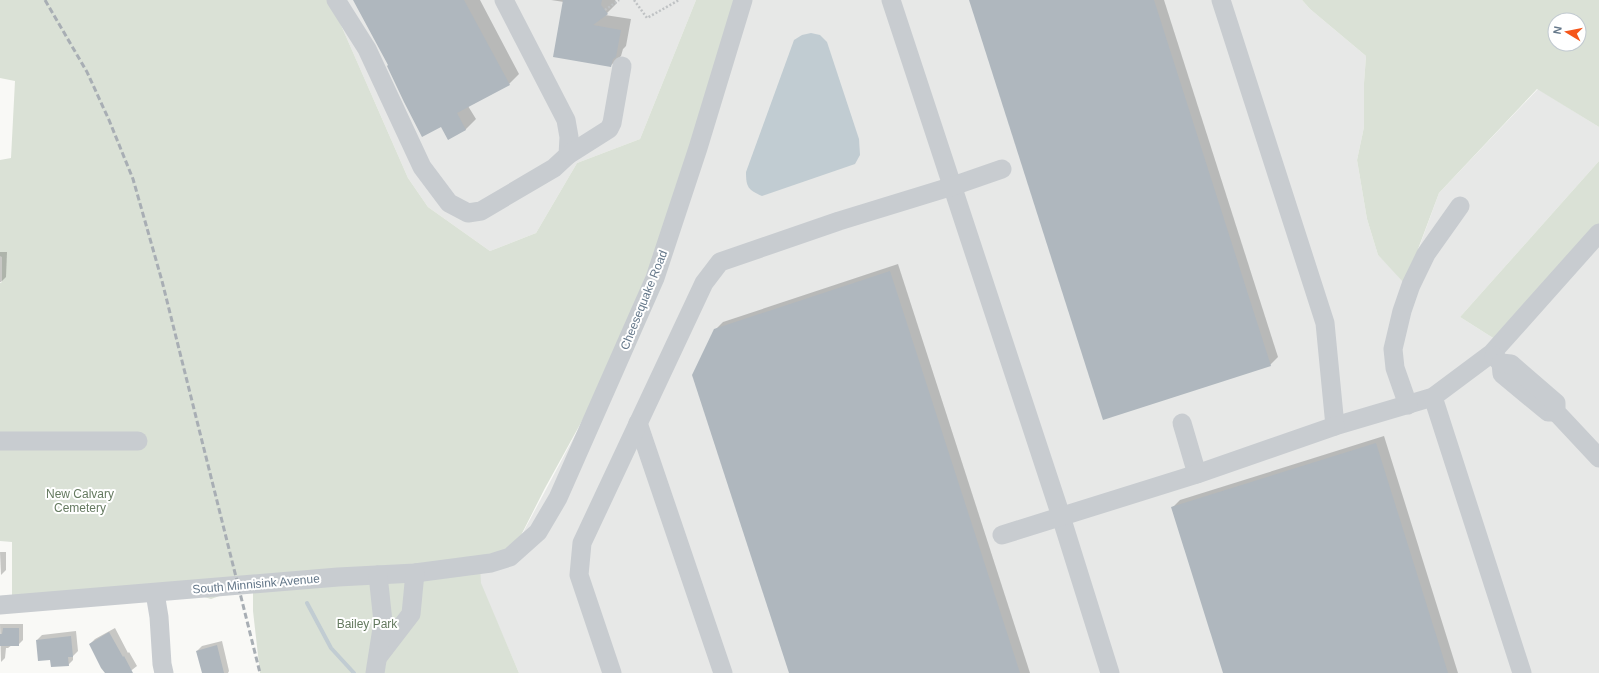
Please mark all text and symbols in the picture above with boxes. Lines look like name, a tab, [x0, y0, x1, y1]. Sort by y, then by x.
north arrow	[1547, 12, 1587, 52]
text: N	[1551, 25, 1564, 35]
street label: Cheesequake Road	[618, 248, 670, 352]
park label: New Calvary Cemetery	[46, 487, 114, 515]
street label: South Minnisink Avenue	[192, 571, 321, 597]
park label: Bailey Park	[337, 617, 398, 631]

